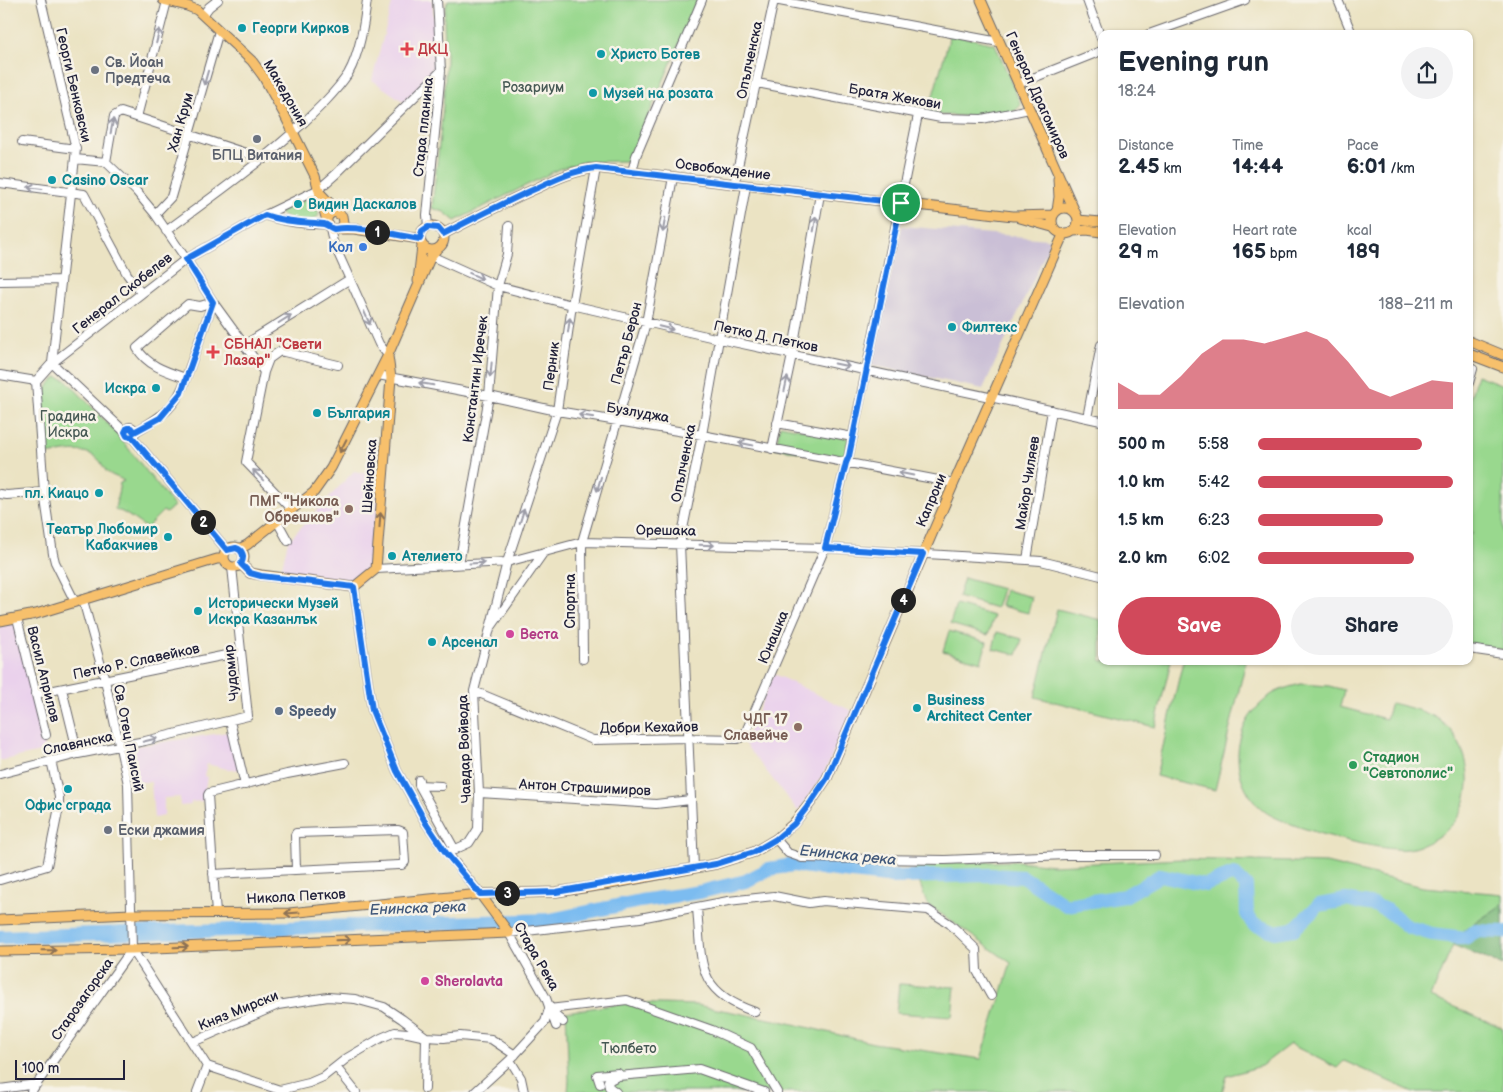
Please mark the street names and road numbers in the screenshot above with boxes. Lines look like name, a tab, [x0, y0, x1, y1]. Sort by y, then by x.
street label: Опълченска	[733, 19, 766, 101]
street label: Георги Бенковски	[52, 26, 95, 144]
street label: Генерал Драгомиров	[1002, 29, 1073, 162]
street label: Македония	[260, 57, 312, 130]
street label: Стара планина	[410, 76, 437, 178]
street label: Братя Жекови	[847, 80, 943, 113]
street label: Хан Крум	[164, 90, 197, 154]
street label: Освобождение	[674, 155, 772, 184]
street label: Генерал Скобелев	[69, 249, 176, 338]
street label: Петър Берон	[607, 300, 646, 386]
street label: Константин Иречек	[459, 314, 492, 444]
street label: Петко Д. Петков	[712, 317, 820, 356]
street label: Перник	[540, 340, 563, 392]
street label: Бузлуджа	[605, 399, 671, 427]
street label: Опълченска	[668, 422, 700, 504]
street label: Майор Чиляев	[1012, 434, 1043, 531]
street label: Шейновска	[358, 438, 381, 514]
street label: Капрони	[913, 471, 950, 529]
street label: Орешака	[636, 521, 697, 540]
street label: Спортна	[562, 573, 579, 629]
street label: Юнашка	[755, 607, 793, 666]
street label: Васил Априлов	[23, 624, 64, 725]
street label: Петко Р. Славейков	[71, 640, 202, 683]
street label: Чудомир	[220, 644, 243, 702]
street label: Св. Отец Паисий	[110, 683, 147, 793]
street label: Чавдар Войвода	[454, 694, 475, 804]
street label: Добри Кехайов	[600, 718, 699, 737]
street label: Славянска	[42, 728, 115, 759]
street label: Антон Страшимиров	[518, 776, 652, 799]
street label: Никола Петков	[246, 885, 347, 908]
street label: Стара Река	[510, 919, 563, 994]
street label: Старозагорска	[48, 954, 118, 1044]
street label: Княз Мирски	[196, 987, 281, 1034]

